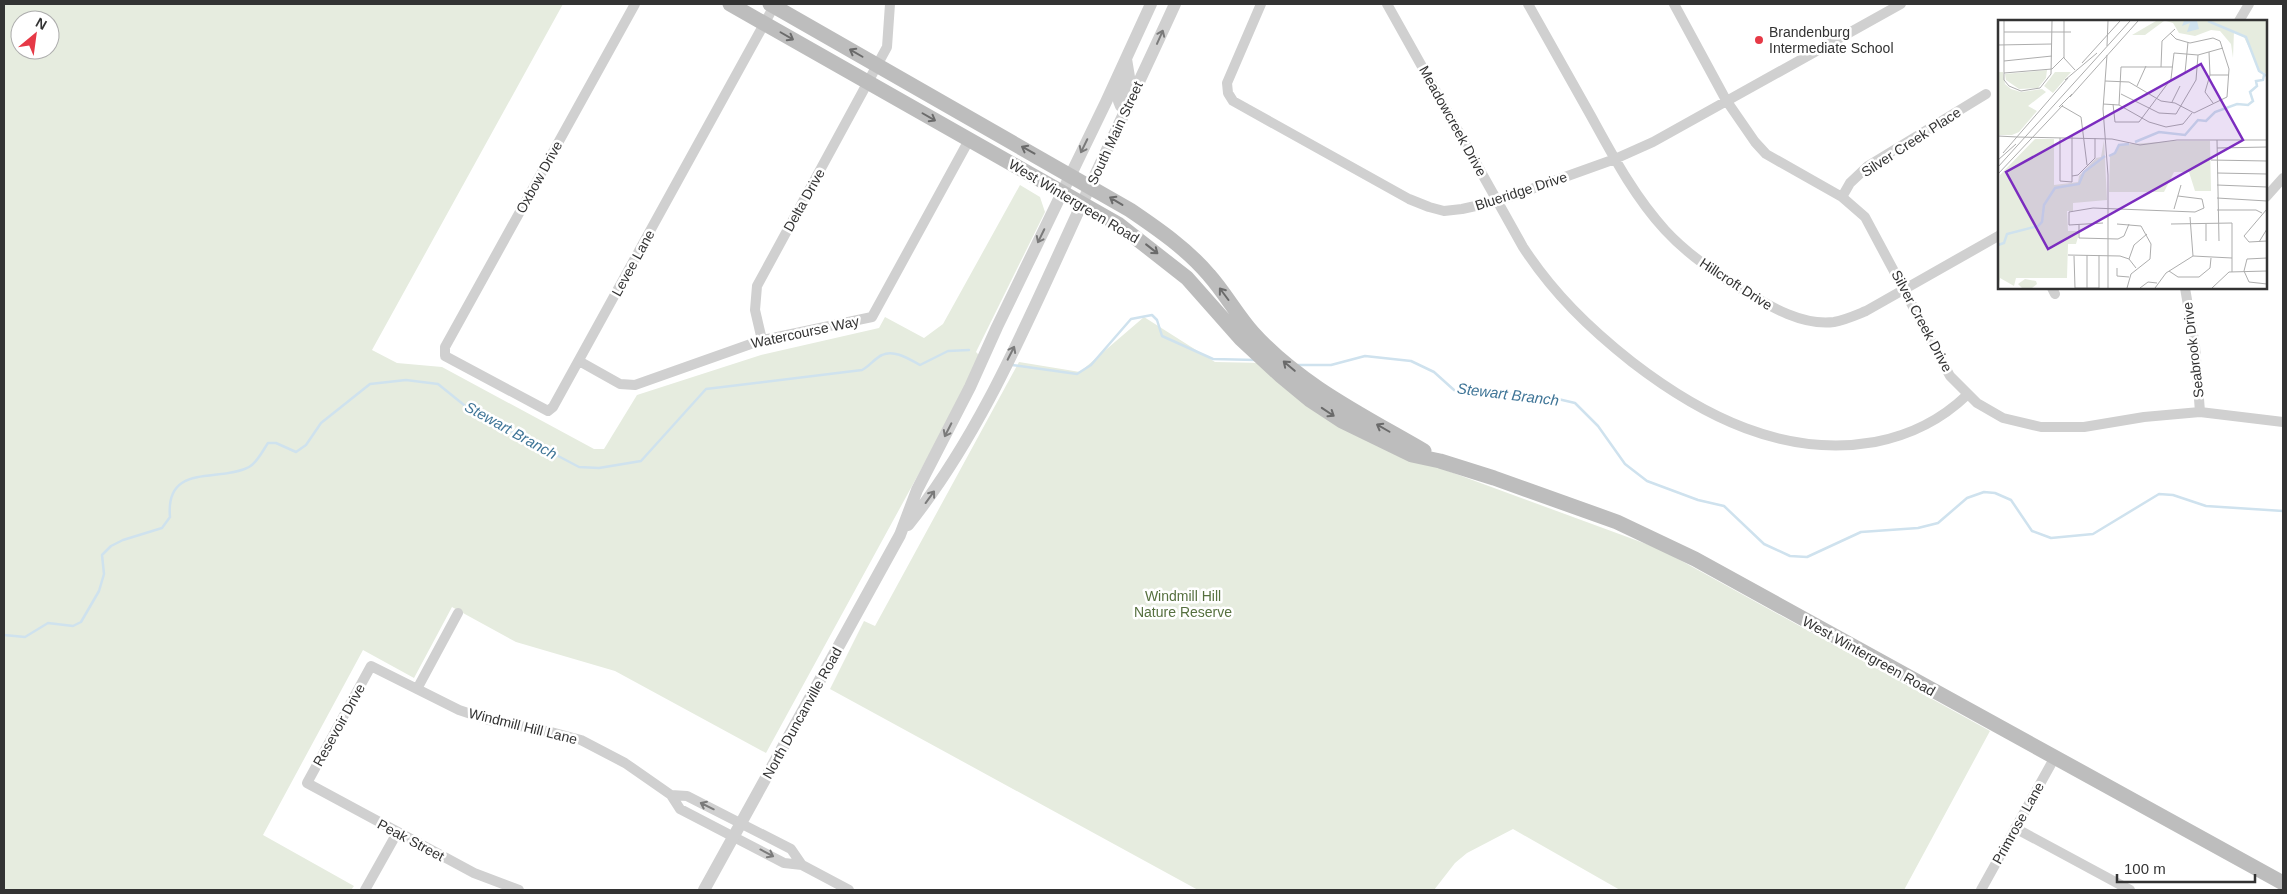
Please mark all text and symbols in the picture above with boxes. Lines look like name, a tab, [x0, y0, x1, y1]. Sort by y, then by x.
north arrow	[10, 10, 60, 60]
text: N	[33, 14, 50, 33]
inset map	[1998, 20, 2267, 289]
place label: Brandenburg Intermediate School	[1769, 24, 1894, 56]
one-way arrow	[1156, 30, 1166, 45]
one-way arrow	[780, 32, 794, 42]
marker: Brandenburg Intermediate School	[1753, 34, 1765, 46]
one-way arrow	[850, 47, 864, 57]
street label: Meadowcreek Drive	[1416, 63, 1490, 179]
street label: South Main Street	[1084, 79, 1146, 187]
street label: Silver Creek Place	[1858, 104, 1964, 180]
one-way arrow	[921, 112, 935, 122]
street label: Oxbow Drive	[513, 138, 566, 216]
one-way arrow	[1079, 138, 1089, 153]
one-way arrow	[1021, 145, 1036, 155]
street label: West Wintergreen Road	[1006, 156, 1142, 246]
street label: Delta Drive	[780, 166, 828, 234]
street label: Blueridge Drive	[1473, 169, 1569, 213]
one-way arrow	[1110, 196, 1124, 206]
street label: Levee Lane	[608, 227, 658, 299]
one-way arrow	[1036, 228, 1045, 243]
one-way arrow	[1145, 244, 1158, 255]
street label: Hillcroft Drive	[1697, 255, 1775, 313]
street label: Silver Creek Drive	[1888, 267, 1956, 375]
one-way arrow	[1218, 288, 1229, 301]
street label: Seabrook Drive	[2179, 301, 2207, 399]
street label: Watercourse Way	[749, 313, 861, 351]
one-way arrow	[1006, 346, 1016, 361]
one-way arrow	[1283, 360, 1296, 371]
water label: Stewart Branch	[1456, 379, 1560, 409]
water label: Stewart Branch	[462, 398, 560, 462]
one-way arrow	[1321, 407, 1335, 417]
one-way arrow	[1376, 422, 1391, 432]
one-way arrow	[943, 423, 953, 438]
one-way arrow	[925, 490, 935, 504]
park label: Windmill Hill Nature Reserve	[1134, 588, 1232, 620]
street label: West Wintergreen Road	[1800, 613, 1938, 699]
street label: North Duncanville Road	[759, 644, 845, 782]
street label: Resevoir Drive	[310, 681, 368, 769]
street label: Windmill Hill Lane	[467, 705, 579, 747]
street label: Primrose Lane	[1989, 779, 2047, 867]
one-way arrow	[700, 800, 715, 810]
street label: Peak Street	[375, 816, 447, 864]
one-way arrow	[759, 849, 773, 859]
scale bar	[2117, 852, 2254, 884]
text: 100 m	[2124, 860, 2166, 877]

